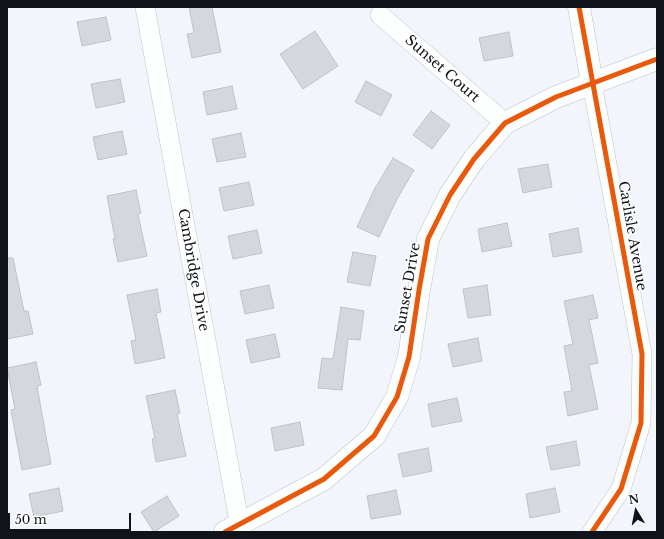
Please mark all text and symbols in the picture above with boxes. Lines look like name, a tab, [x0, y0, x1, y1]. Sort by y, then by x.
street label: Sunset Court	[401, 32, 483, 106]
street label: Carlisle Avenue	[614, 180, 650, 292]
street label: Cambridge Drive	[174, 207, 212, 333]
street label: Sunset Drive	[392, 241, 424, 335]
north arrow	[616, 491, 656, 531]
text: N	[628, 491, 640, 507]
scale bar	[10, 505, 133, 531]
text: 50 m	[15, 512, 47, 527]

